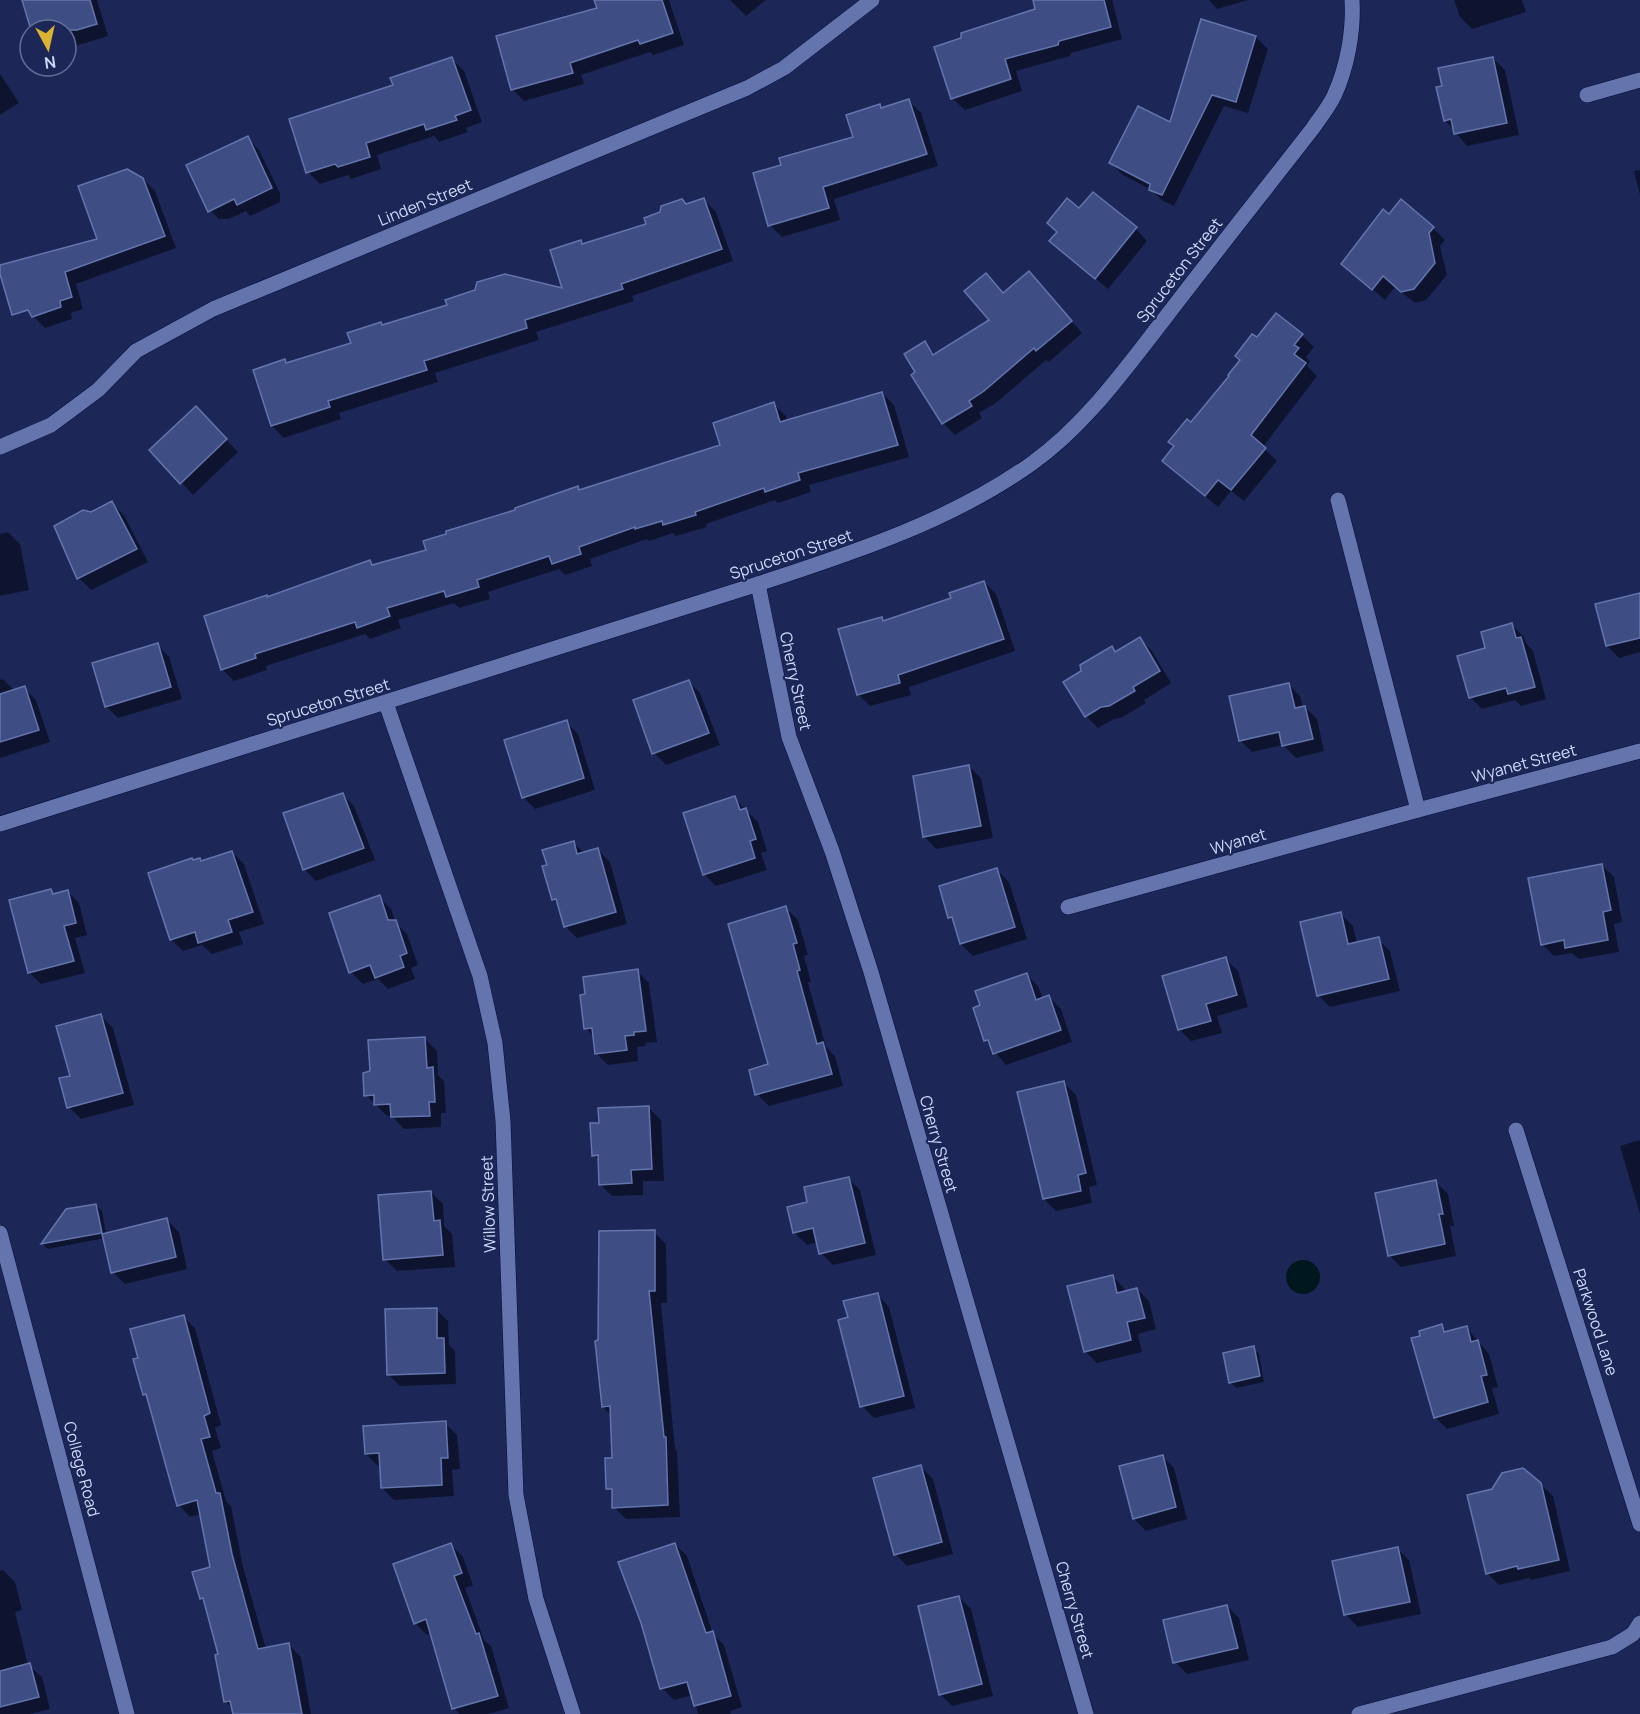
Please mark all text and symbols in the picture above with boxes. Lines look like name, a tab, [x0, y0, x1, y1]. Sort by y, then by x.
north arrow	[18, 18, 78, 78]
text: N	[43, 51, 57, 75]
street label: Linden Street	[375, 173, 475, 231]
street label: Spruceton Street	[1131, 213, 1227, 327]
street label: Spruceton Street	[727, 524, 855, 584]
street label: Cherry Street	[775, 630, 817, 732]
street label: Spruceton Street	[264, 673, 392, 731]
street label: Wyanet Street	[1469, 738, 1579, 788]
street label: Wyanet	[1207, 823, 1269, 859]
street label: Cherry Street	[915, 1093, 963, 1195]
street label: Willow Street	[475, 1155, 501, 1253]
street label: Parkwood Lane	[1568, 1266, 1624, 1378]
street label: College Road	[59, 1419, 105, 1519]
street label: Cherry Street	[1051, 1559, 1099, 1661]

